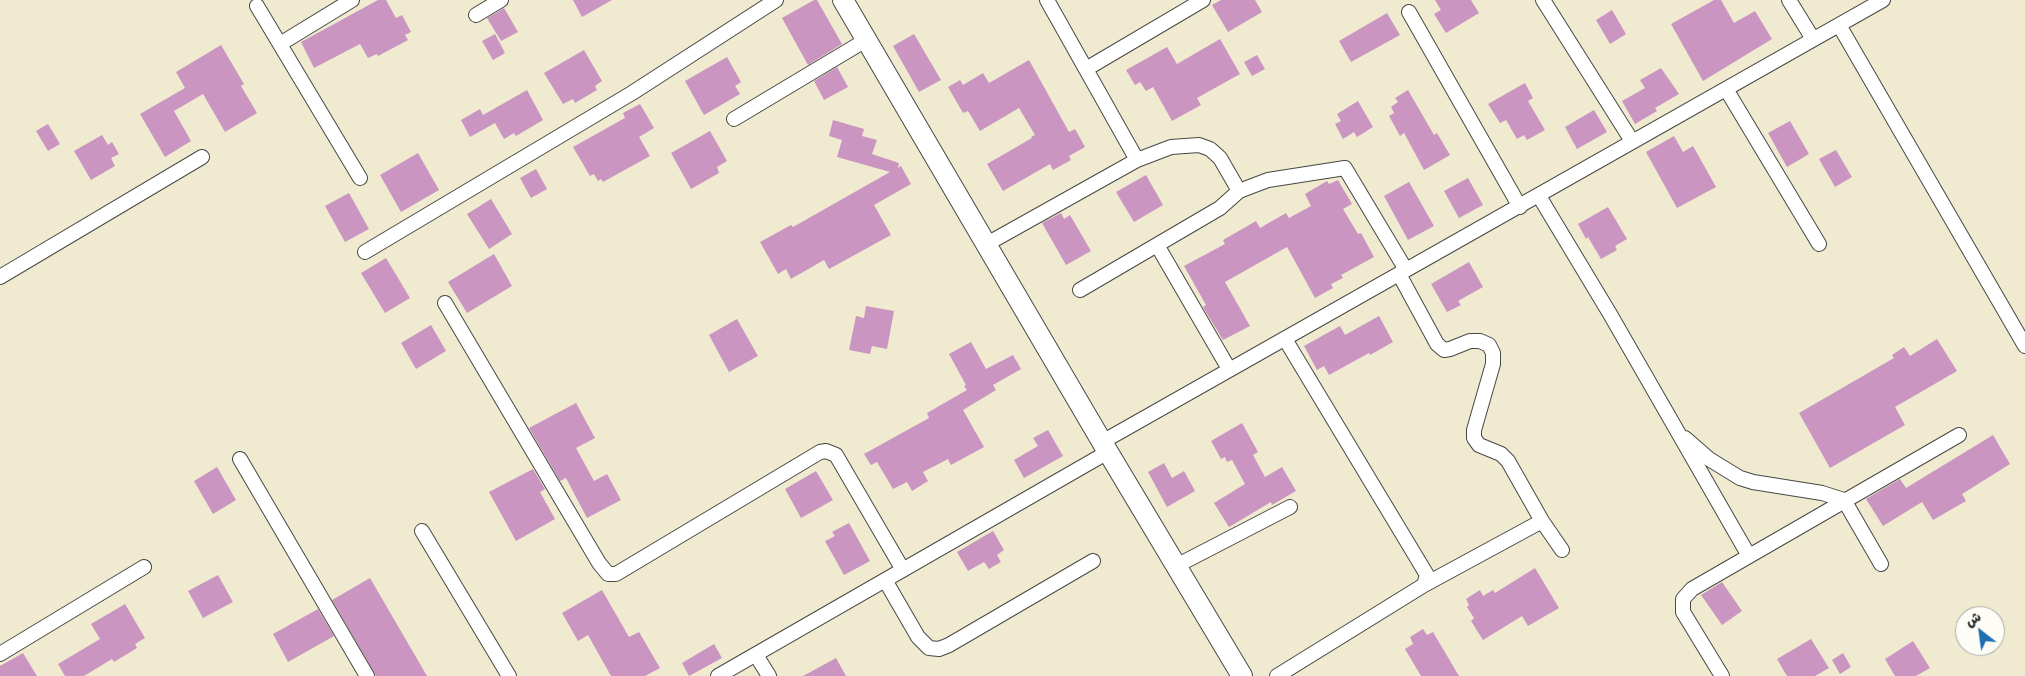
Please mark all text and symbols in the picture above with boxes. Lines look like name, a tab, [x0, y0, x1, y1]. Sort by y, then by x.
text: ش	[1961, 605, 1985, 631]
north arrow	[1955, 606, 2005, 656]

